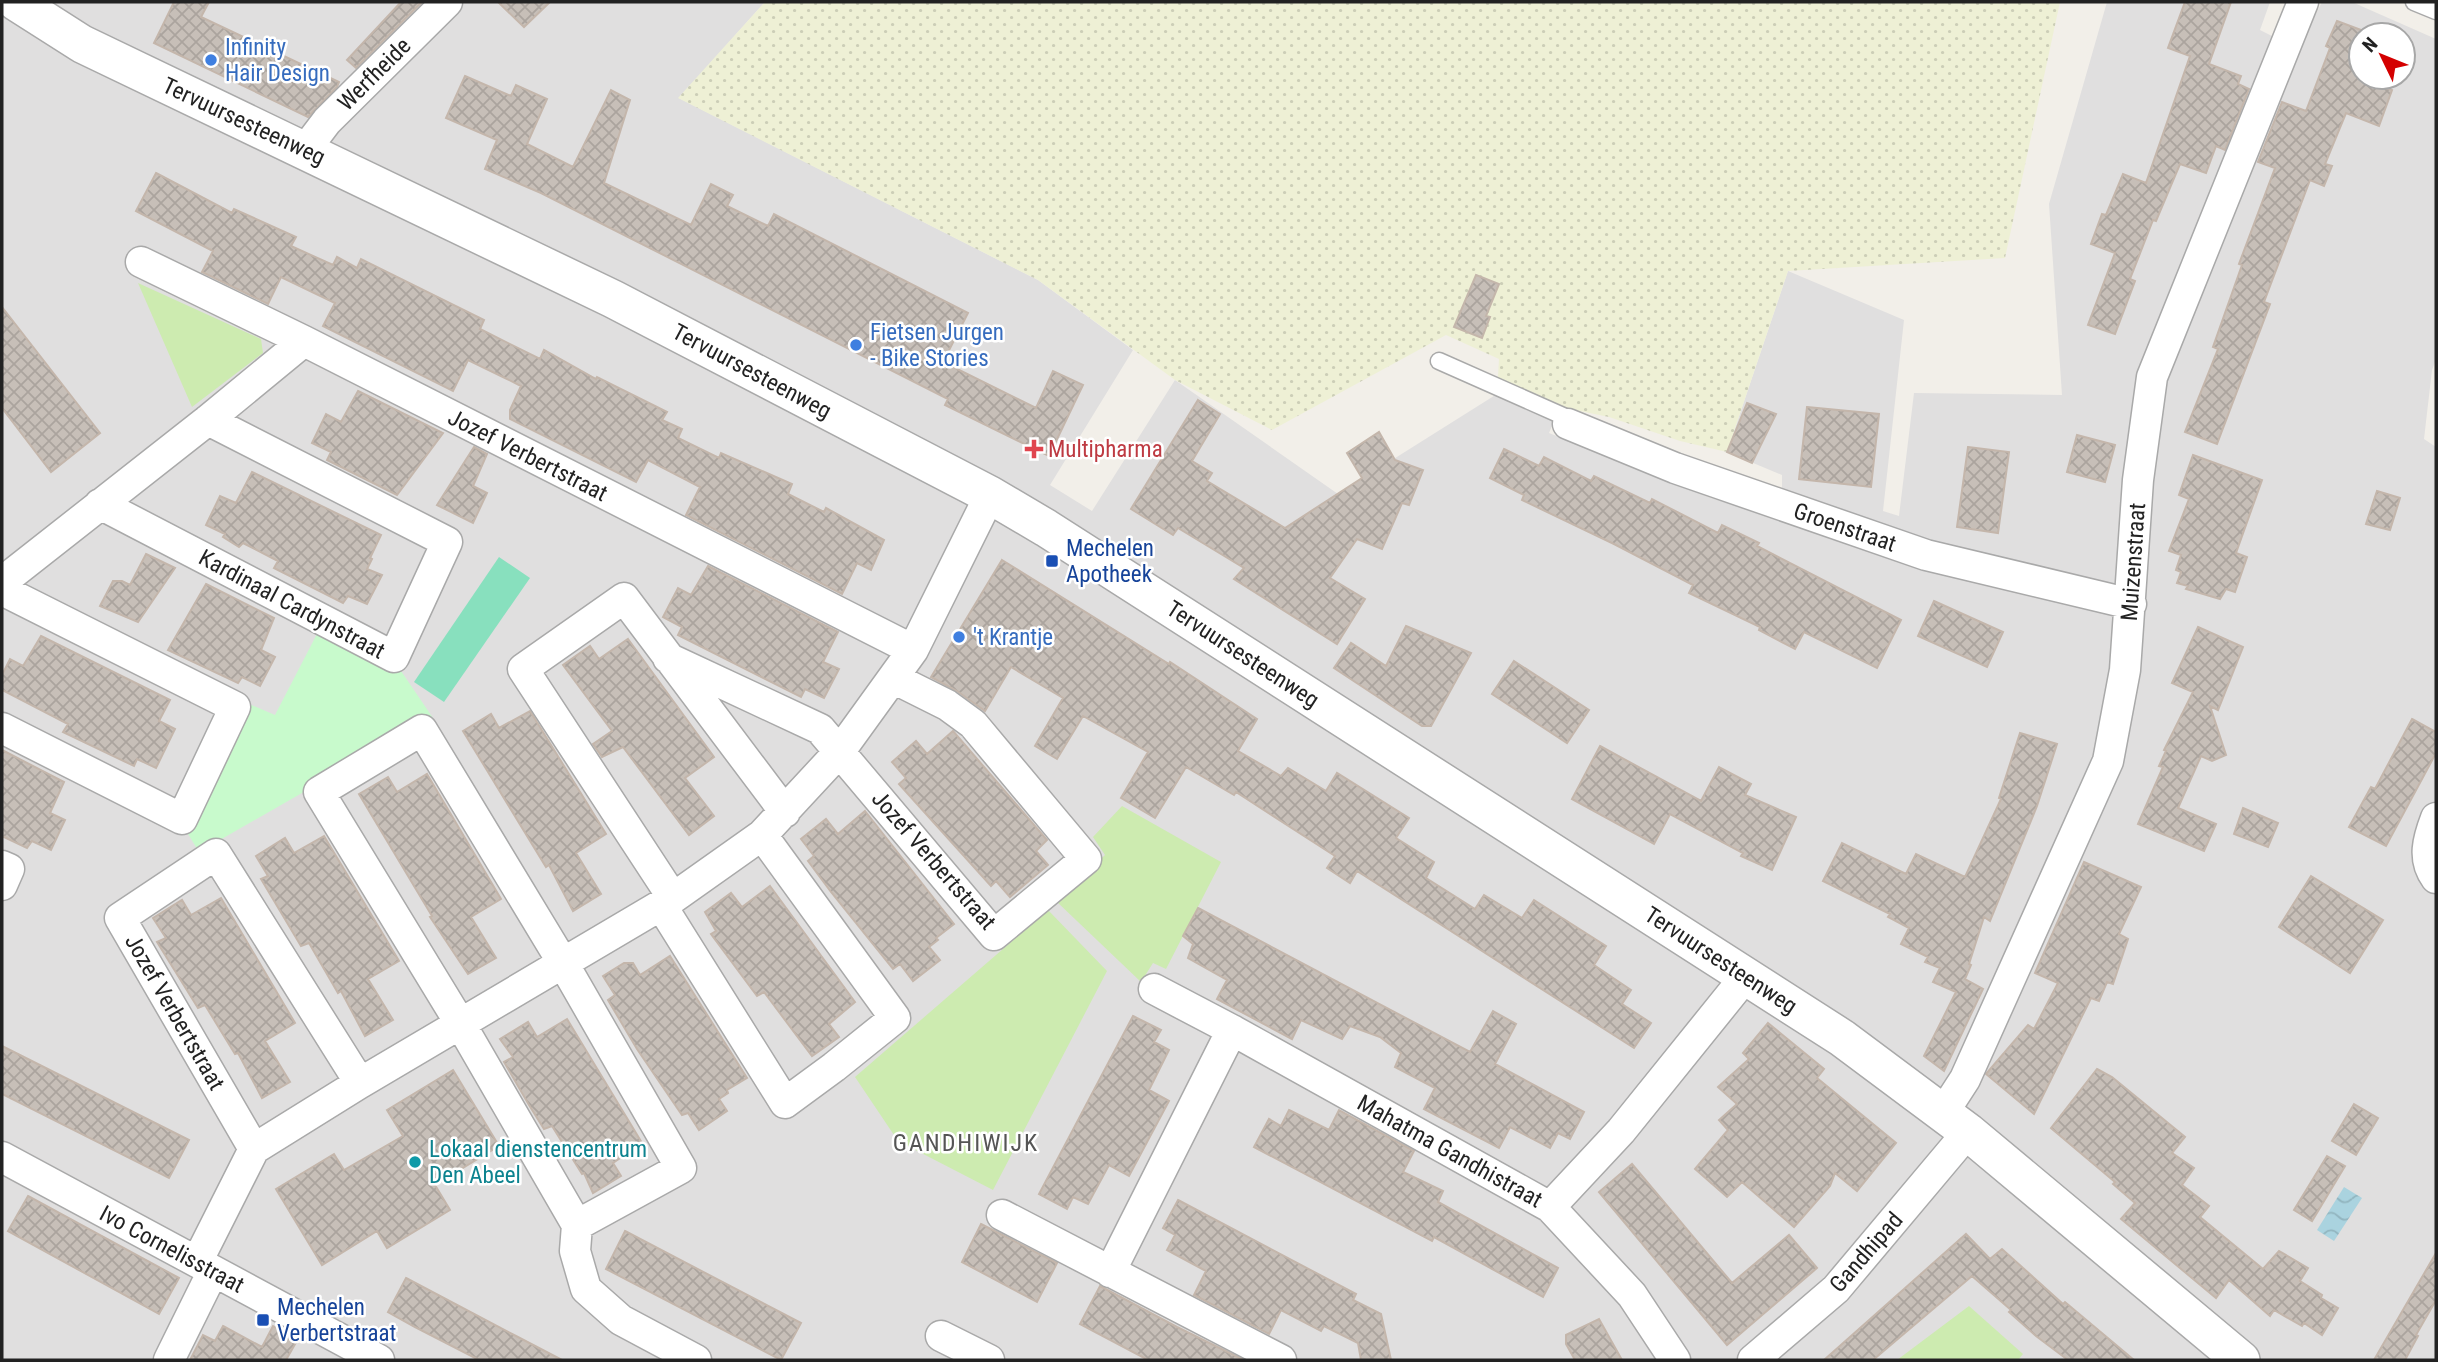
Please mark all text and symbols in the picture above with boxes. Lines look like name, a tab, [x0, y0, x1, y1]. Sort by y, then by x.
north arrow	[2347, 21, 2417, 91]
street label: Werfheide	[332, 32, 416, 116]
text: N	[2358, 33, 2382, 57]
place label: Infinity Hair Design	[225, 34, 330, 87]
marker: Infinity Hair Design	[203, 52, 219, 68]
street label: Tervuursesteenweg	[158, 72, 329, 171]
street label: Tervuursesteenweg	[668, 318, 836, 425]
place label: Fietsen Jurgen - Bike Stories	[870, 319, 1004, 372]
marker: Fietsen Jurgen - Bike Stories	[848, 337, 864, 353]
street label: Jozef Verbertstraat	[444, 404, 612, 507]
place label: Multipharma	[1048, 436, 1163, 463]
marker: Multipharma	[1026, 441, 1042, 457]
street label: Groenstraat	[1790, 497, 1900, 558]
street label: Muizenstraat	[2116, 502, 2151, 622]
place label: Mechelen Apotheek	[1066, 535, 1154, 588]
street label: Kardinaal Cardynstraat	[194, 544, 389, 665]
marker: Mechelen Apotheek	[1044, 553, 1060, 569]
street label: Tervuursesteenweg	[1161, 595, 1324, 714]
place label: 't Krantje	[973, 624, 1053, 651]
marker: 't Krantje	[951, 629, 967, 645]
street label: Jozef Verbertstraat	[866, 785, 1001, 935]
street label: Tervuursesteenweg	[1639, 901, 1802, 1020]
street label: Jozef Verbertstraat	[119, 930, 230, 1095]
street label: Mahatma Gandhistraat	[1353, 1089, 1547, 1213]
district label: GANDHIWIJK	[893, 1129, 1039, 1157]
place label: Lokaal dienstencentrum Den Abeel	[429, 1136, 647, 1189]
marker: Lokaal dienstencentrum Den Abeel	[407, 1154, 423, 1170]
street label: Ivo Cornelisstraat	[95, 1200, 249, 1299]
street label: Gandhipad	[1824, 1207, 1908, 1298]
place label: Mechelen Verbertstraat	[277, 1294, 396, 1347]
marker: Mechelen Verbertstraat	[255, 1312, 271, 1328]

